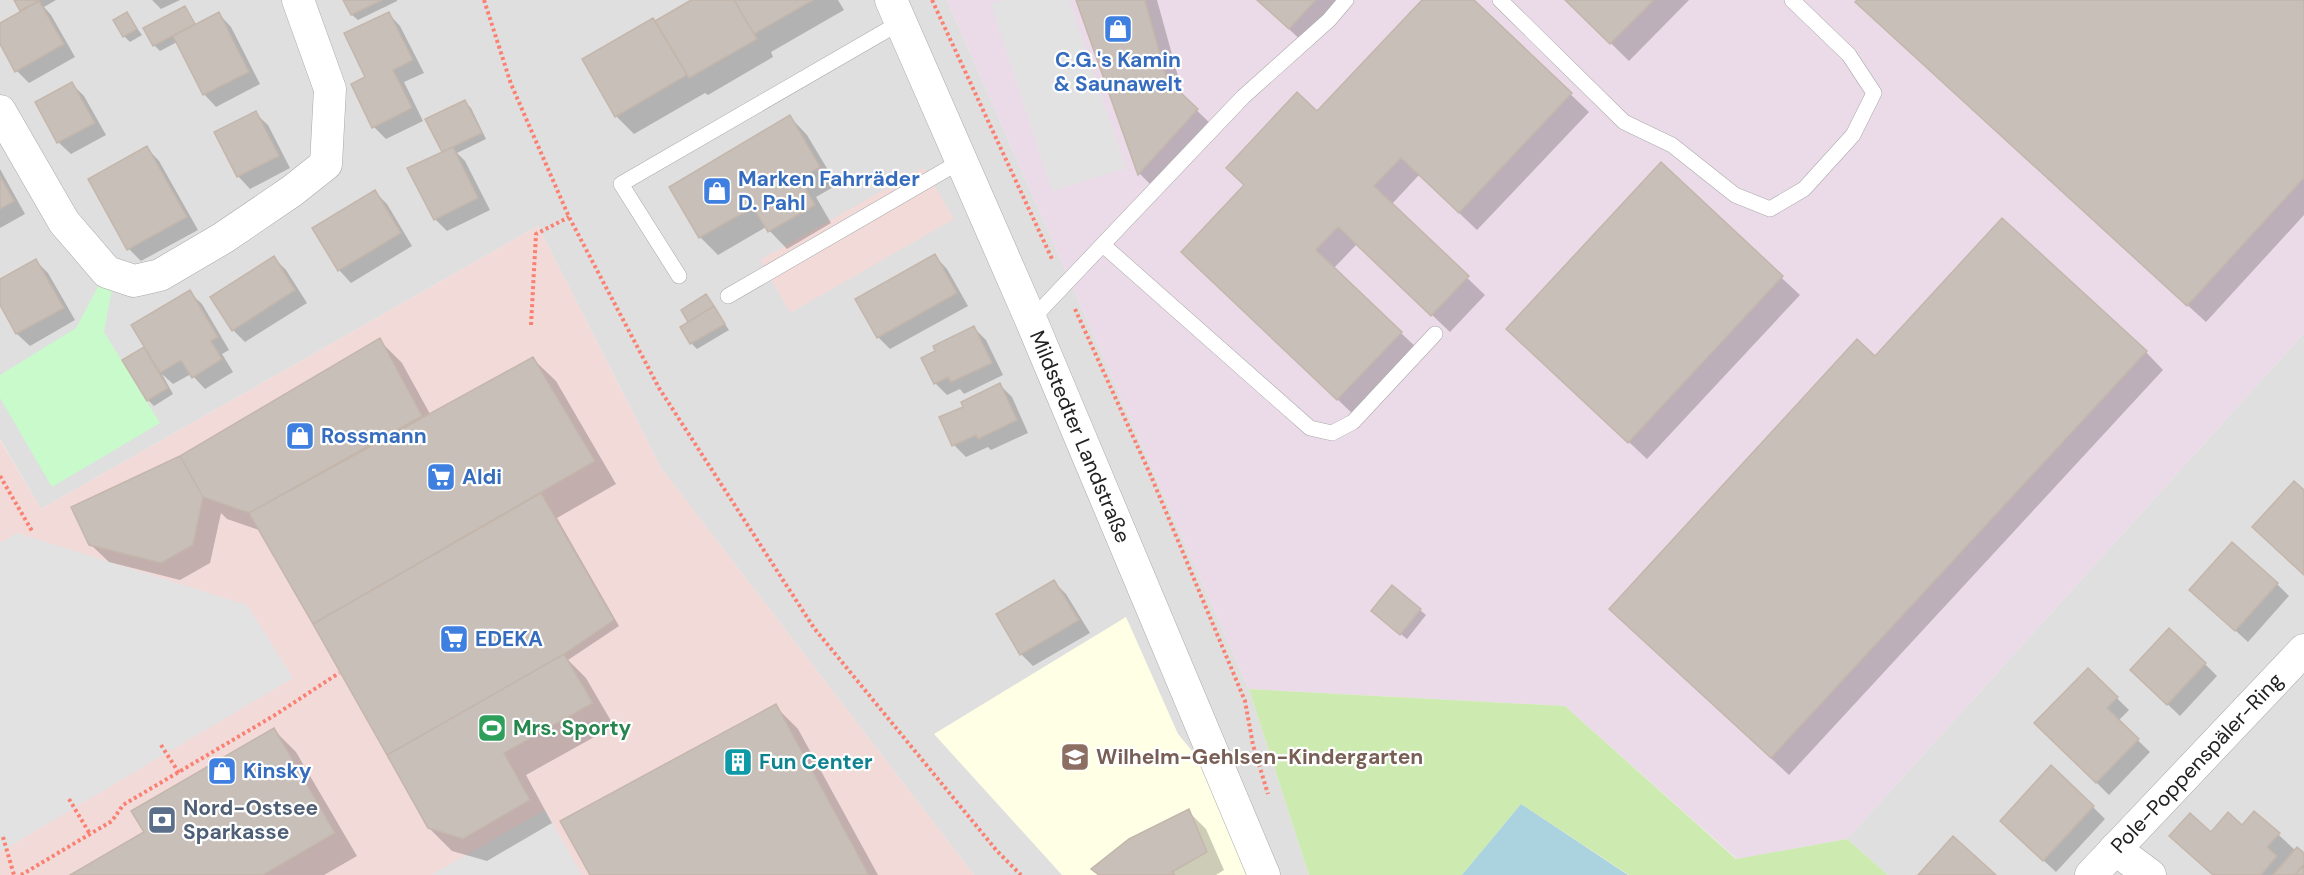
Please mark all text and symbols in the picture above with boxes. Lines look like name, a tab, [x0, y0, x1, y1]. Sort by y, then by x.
shop icon: C.G.'s Kamin & Saunawelt	[1102, 13, 1134, 45]
place label: C.G.'s Kamin & Saunawelt	[1054, 46, 1182, 98]
place label: Marken Fahrräder D. Pahl	[738, 165, 920, 217]
shop icon: Marken Fahrräder D. Pahl	[701, 175, 733, 207]
street label: Mildstedter Landstraße	[1023, 326, 1137, 547]
shop icon: Rossmann	[284, 420, 316, 452]
place label: Rossmann	[321, 422, 427, 450]
supermarket icon: Aldi	[425, 461, 457, 493]
place label: Aldi	[462, 463, 502, 491]
supermarket icon: EDEKA	[438, 623, 470, 655]
place label: EDEKA	[475, 625, 543, 653]
street label: Pole-Poppenspäler-Ring	[2105, 667, 2289, 859]
sports icon: Mrs. Sporty	[476, 712, 508, 744]
place label: Mrs. Sporty	[513, 714, 632, 742]
school or university icon: Wilhelm-Gehlsen-Kindergarten	[1059, 741, 1091, 773]
place label: Wilhelm-Gehlsen-Kindergarten	[1096, 743, 1423, 771]
building icon: Fun Center	[722, 746, 754, 778]
place label: Fun Center	[759, 748, 873, 776]
shop icon: Kinsky	[206, 755, 238, 787]
place label: Kinsky	[243, 757, 312, 785]
place label: Nord-Ostsee Sparkasse	[183, 794, 318, 846]
bank icon: Nord-Ostsee Sparkasse	[146, 804, 178, 836]

